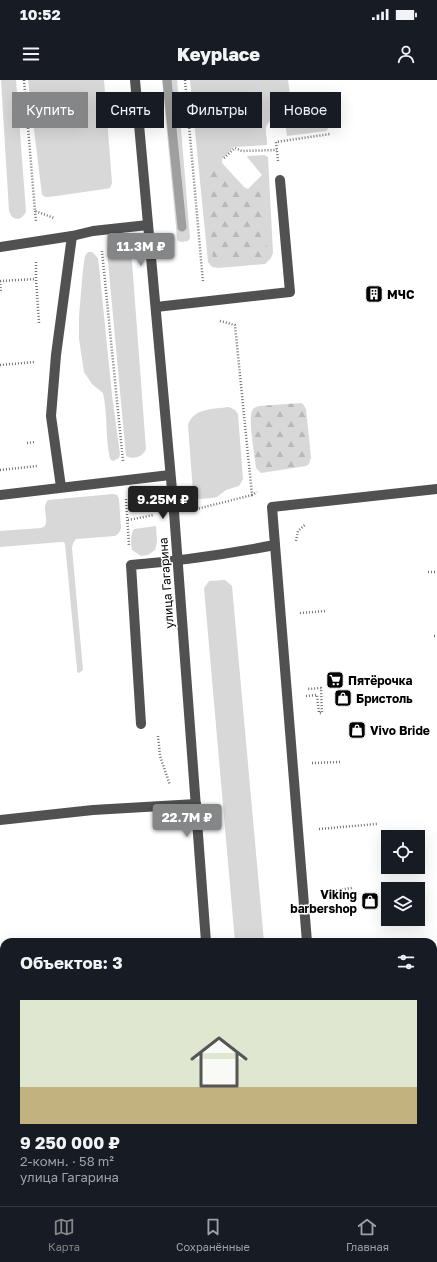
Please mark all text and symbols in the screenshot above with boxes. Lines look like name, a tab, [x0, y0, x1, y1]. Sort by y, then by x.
text: 10:52	[20, 5, 61, 23]
icon: menu	[20, 43, 42, 65]
text: Keyplace	[177, 43, 260, 65]
icon: person	[395, 43, 417, 65]
chip: Купить	[12, 92, 88, 128]
chip: Снять	[96, 92, 164, 128]
chip: Фильтры	[172, 92, 262, 128]
chip: Новое	[270, 92, 341, 128]
pin: 11.3M ₽	[104, 233, 178, 267]
text: 11.3M ₽	[116, 238, 166, 254]
building icon: МЧС	[364, 284, 384, 304]
place label: МЧС	[387, 287, 415, 302]
pin: 9.25M ₽	[126, 486, 200, 520]
text: 9.25M ₽	[137, 491, 189, 507]
street label: улица Гагарина	[155, 537, 177, 629]
supermarket icon: Пятёрочка	[325, 670, 345, 690]
place label: Пятёрочка	[348, 673, 413, 688]
shop icon: Бристоль	[333, 688, 353, 708]
place label: Бристоль	[356, 691, 413, 706]
shop icon: Vivo Bride	[347, 720, 367, 740]
place label: Vivo Bride	[370, 723, 430, 738]
pin: 22.7M ₽	[150, 804, 224, 838]
text: 22.7M ₽	[162, 809, 212, 825]
map controls	[381, 830, 425, 926]
button: locate	[381, 830, 425, 874]
button: layers	[381, 882, 425, 926]
place label: Viking barbershop	[290, 887, 358, 916]
shop icon: Viking barbershop	[360, 891, 380, 911]
icon: filters	[395, 951, 417, 973]
text: Объектов: 3	[20, 952, 123, 973]
icon: home	[183, 1026, 255, 1098]
text: 9 250 000 ₽	[20, 1132, 120, 1153]
text: 2-комн. · 58 m²	[20, 1153, 114, 1169]
text: улица Гагарина	[20, 1169, 119, 1185]
tab: Карта	[48, 1216, 80, 1253]
tab: Сохранённые	[176, 1216, 250, 1253]
tab: Главная	[346, 1216, 389, 1253]

